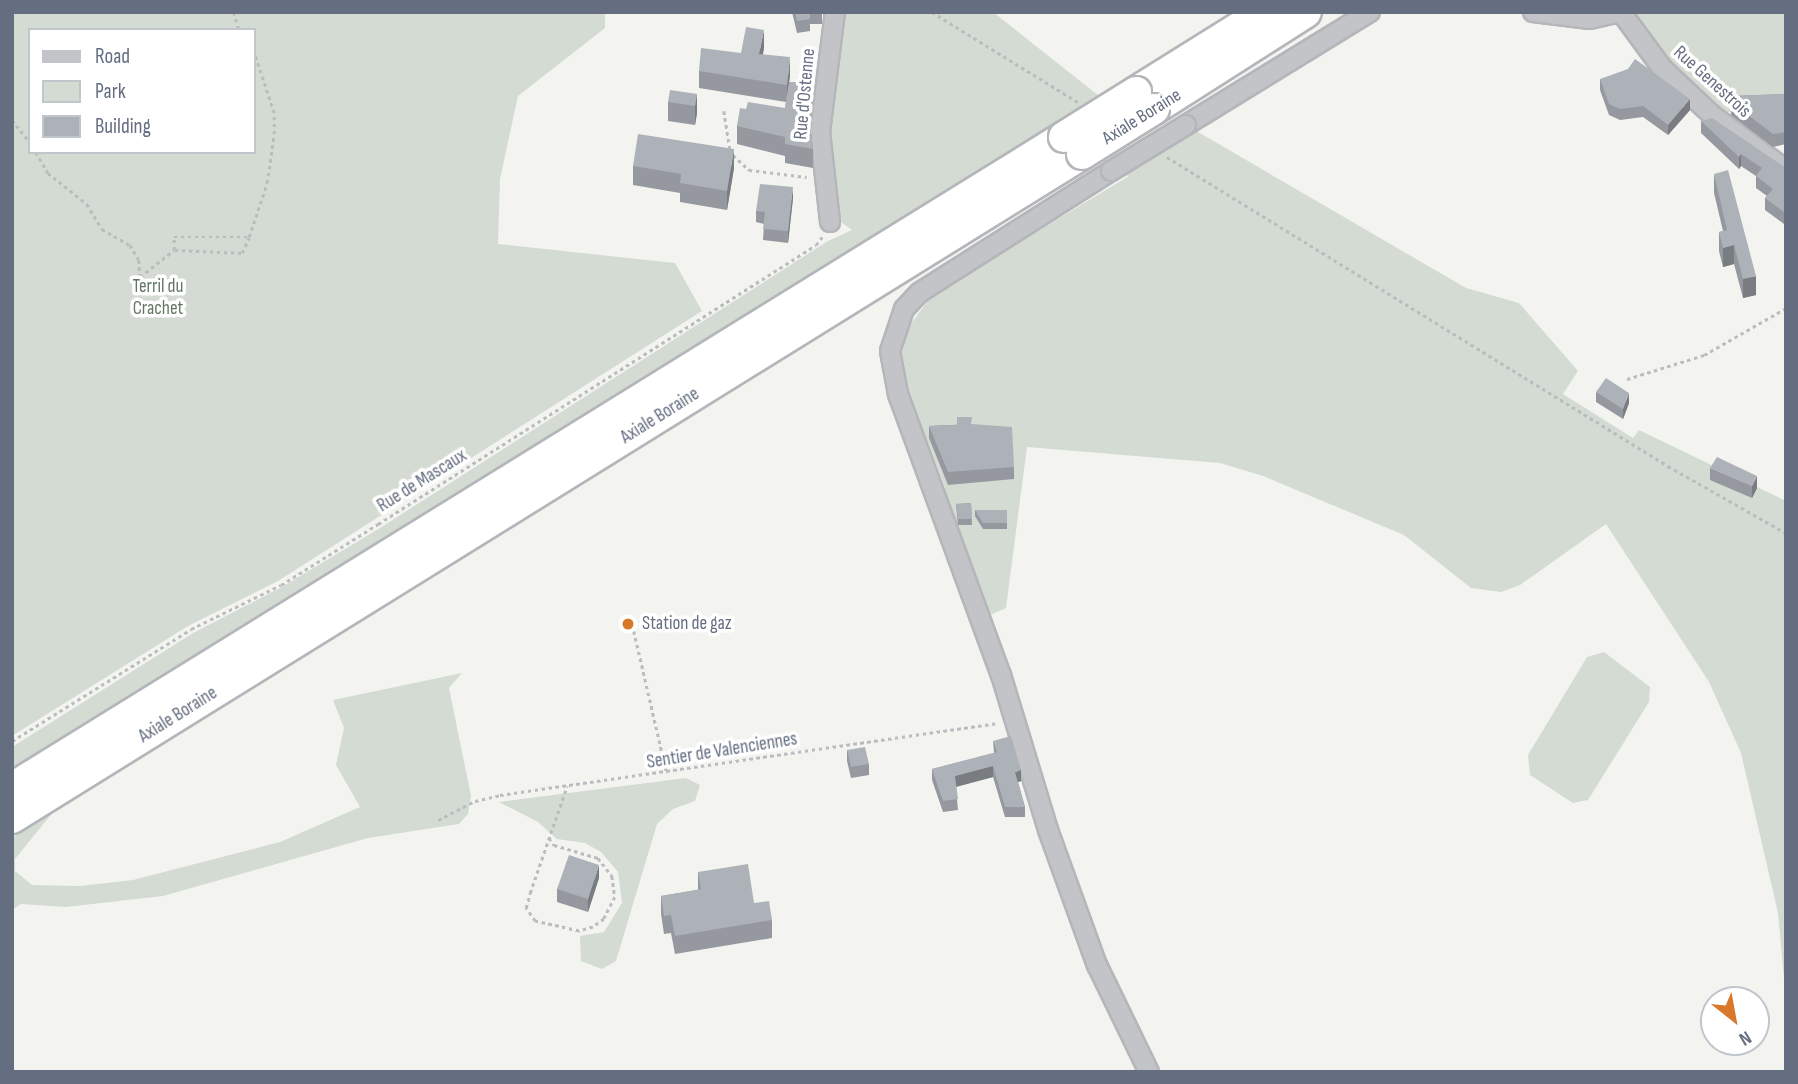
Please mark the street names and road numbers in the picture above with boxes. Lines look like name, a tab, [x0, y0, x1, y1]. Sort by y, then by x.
street label: Rue Genestrois	[1669, 41, 1755, 123]
street label: Rue d'Ostenne	[790, 47, 820, 141]
street label: Axiale Boraine	[1098, 84, 1186, 150]
street label: Axiale Boraine	[616, 383, 704, 449]
street label: Rue de Mascaux	[373, 445, 471, 517]
street label: Axiale Boraine	[134, 682, 222, 748]
street label: Sentier de Valenciennes	[645, 728, 799, 774]

